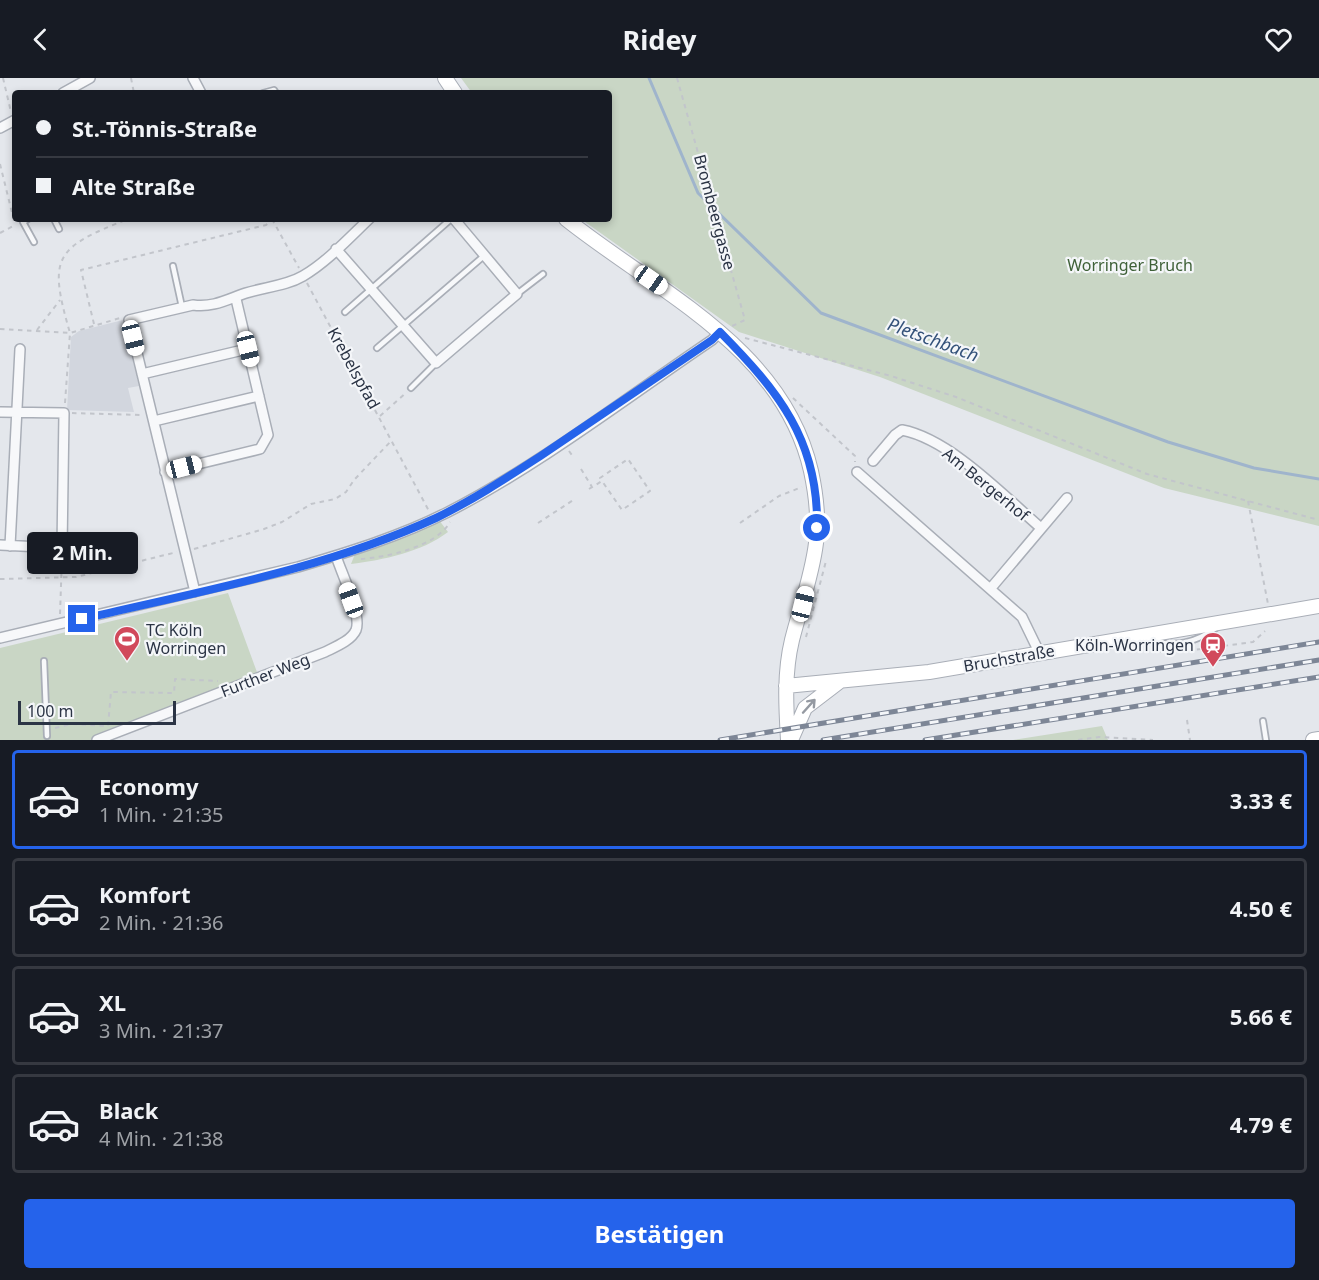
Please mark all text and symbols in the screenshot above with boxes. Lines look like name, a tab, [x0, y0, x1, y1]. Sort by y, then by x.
text: Ridey	[623, 21, 696, 58]
icon: back	[24, 23, 57, 56]
icon: heart	[1262, 23, 1295, 56]
text: St.-Tönnis-Straße	[72, 113, 257, 143]
street label: Brombeergasse	[689, 152, 741, 272]
text: Alte Straße	[72, 171, 195, 201]
park label: Worringer Bruch	[1067, 254, 1193, 276]
car	[631, 262, 671, 298]
water label: Pletschbach	[884, 311, 982, 367]
car	[120, 318, 146, 358]
street label: Krebelspfad	[323, 323, 385, 413]
car	[235, 329, 261, 369]
street label: Am Bergerhof	[938, 442, 1035, 527]
car	[164, 454, 204, 480]
route start	[803, 514, 830, 541]
callout: 2 Min.	[26, 532, 138, 574]
text: 2 Min.	[52, 539, 113, 566]
car	[336, 580, 366, 620]
car	[790, 584, 816, 624]
route end	[68, 605, 95, 632]
place label: TC Köln Worringen	[146, 619, 226, 659]
sports icon: TC Köln Worringen	[112, 624, 142, 662]
station icon: Köln-Worringen	[1198, 630, 1228, 668]
place label: Köln-Worringen	[1075, 634, 1194, 656]
street label: Bruchstraße	[962, 639, 1056, 677]
street label: Further Weg	[217, 648, 313, 702]
scale bar	[18, 698, 176, 726]
one-way arrow	[802, 698, 816, 713]
text: 100 m	[27, 700, 74, 722]
text: Economy	[99, 771, 198, 801]
icon: car	[27, 773, 81, 827]
text: 3.33 €	[1230, 785, 1292, 815]
text: 1 Min. · 21:35	[99, 801, 224, 828]
text: Komfort	[99, 879, 190, 909]
icon: car	[27, 881, 81, 935]
text: 4.50 €	[1230, 893, 1292, 923]
text: 2 Min. · 21:36	[99, 909, 224, 936]
text: XL	[99, 987, 126, 1017]
icon: car	[27, 989, 81, 1043]
text: 5.66 €	[1230, 1001, 1292, 1031]
text: 3 Min. · 21:37	[99, 1017, 224, 1044]
text: Black	[99, 1095, 158, 1125]
icon: car	[27, 1097, 81, 1151]
text: 4.79 €	[1230, 1109, 1292, 1139]
text: 4 Min. · 21:38	[99, 1125, 224, 1152]
button: Bestätigen	[24, 1199, 1295, 1268]

